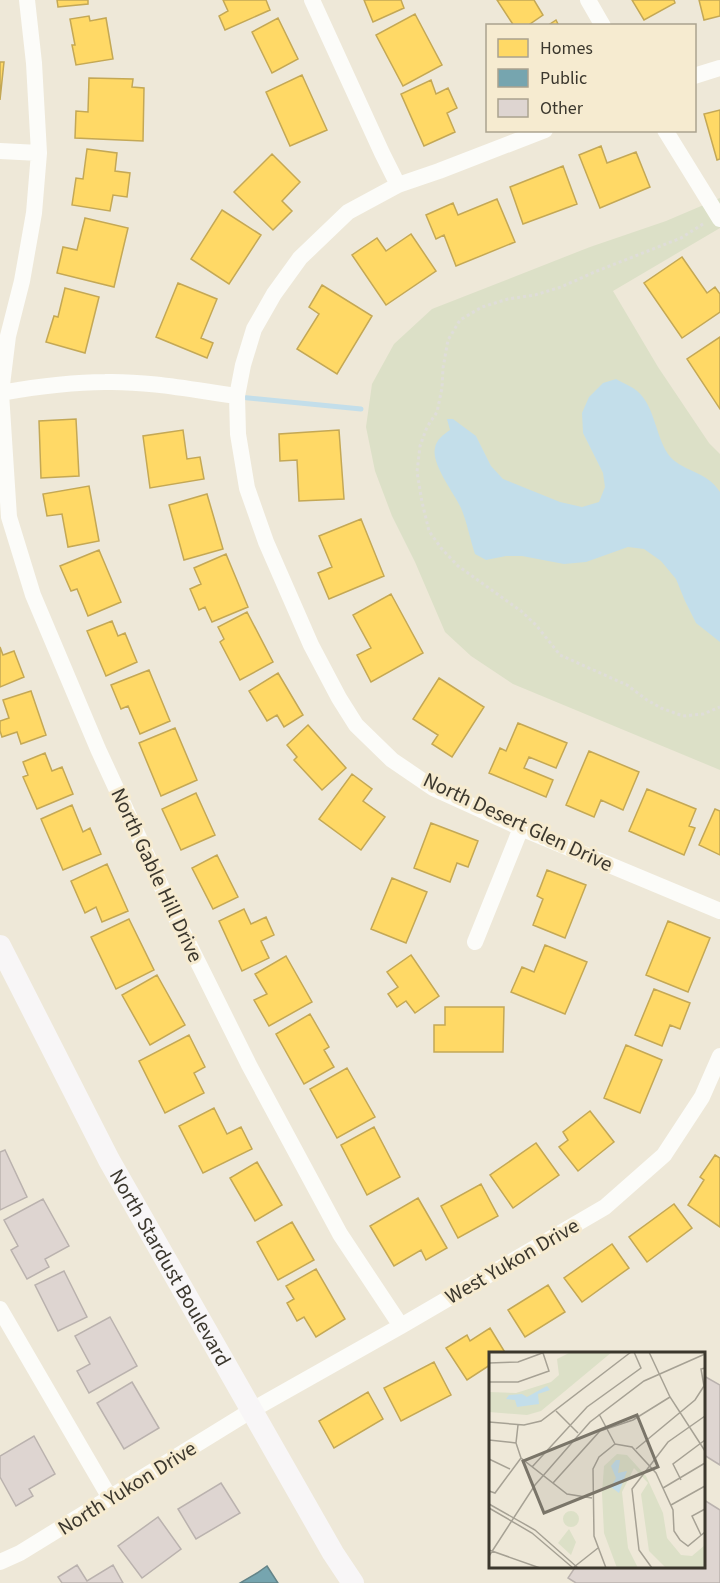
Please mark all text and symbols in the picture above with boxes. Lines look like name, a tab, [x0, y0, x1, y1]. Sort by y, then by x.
legend	[486, 24, 696, 132]
text: Homes	[540, 36, 593, 61]
text: Public	[540, 66, 587, 91]
text: Other	[540, 96, 584, 121]
street label: North Desert Glen Drive	[418, 765, 618, 879]
street label: North Gable Hill Drive	[103, 783, 211, 967]
street label: North Stardust Boulevard	[102, 1163, 238, 1372]
street label: West Yukon Drive	[440, 1211, 584, 1311]
inset map	[489, 1352, 705, 1568]
street label: North Yukon Drive	[52, 1433, 202, 1543]

